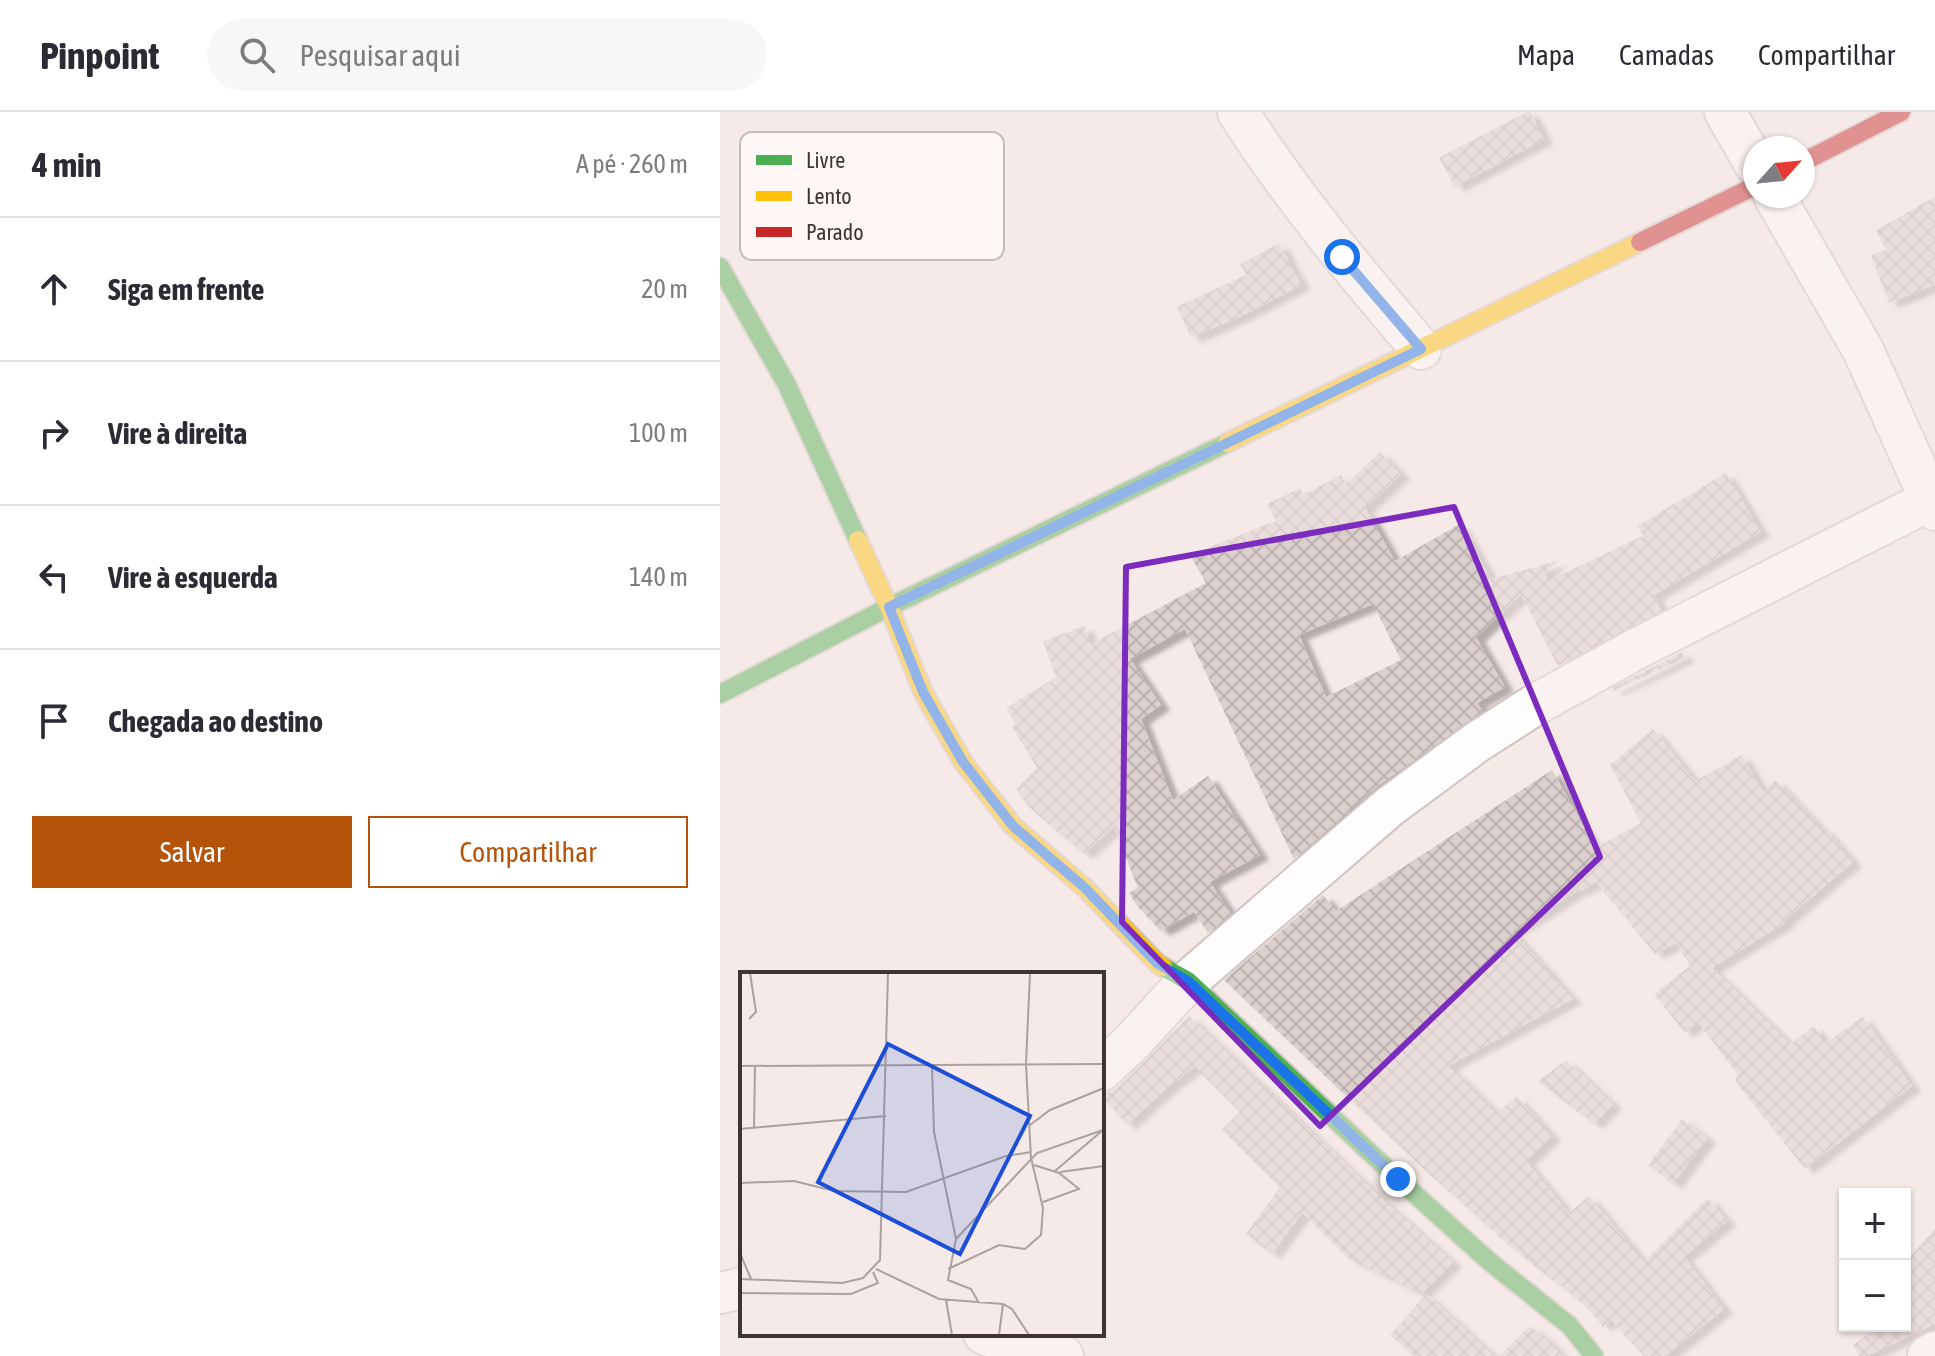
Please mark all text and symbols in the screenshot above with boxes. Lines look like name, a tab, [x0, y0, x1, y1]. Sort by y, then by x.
search box	[207, 19, 767, 91]
icon: search	[235, 33, 279, 77]
text: Pinpoint	[40, 34, 159, 77]
text: Pesquisar aqui	[299, 38, 461, 72]
text: Mapa	[1517, 39, 1575, 71]
text: Camadas	[1619, 39, 1714, 71]
text: Compartilhar	[1758, 39, 1895, 71]
legend	[740, 132, 1004, 260]
north arrow	[1743, 136, 1815, 208]
text: 4 min	[32, 145, 101, 184]
text: Livre	[806, 147, 845, 173]
text: A pé · 260 m	[576, 149, 688, 179]
text: Lento	[806, 183, 852, 209]
text: Parado	[806, 219, 864, 245]
route start	[1324, 239, 1360, 275]
icon: ahead	[32, 267, 76, 311]
text: Siga em frente	[108, 272, 264, 306]
text: 20 m	[641, 274, 688, 304]
icon: right	[32, 411, 76, 455]
text: Vire à direita	[108, 416, 247, 450]
text: 100 m	[629, 418, 688, 448]
icon: left	[32, 555, 76, 599]
text: Vire à esquerda	[108, 560, 278, 594]
text: 140 m	[629, 562, 688, 592]
icon: arrive	[32, 699, 76, 743]
text: Chegada ao destino	[108, 704, 323, 738]
button: Salvar	[32, 816, 352, 888]
button: Compartilhar	[368, 816, 688, 888]
inset map	[740, 972, 1104, 1336]
route end	[1380, 1161, 1416, 1197]
map controls	[1839, 1188, 1911, 1332]
button: +	[1839, 1188, 1911, 1260]
button: −	[1839, 1260, 1911, 1332]

